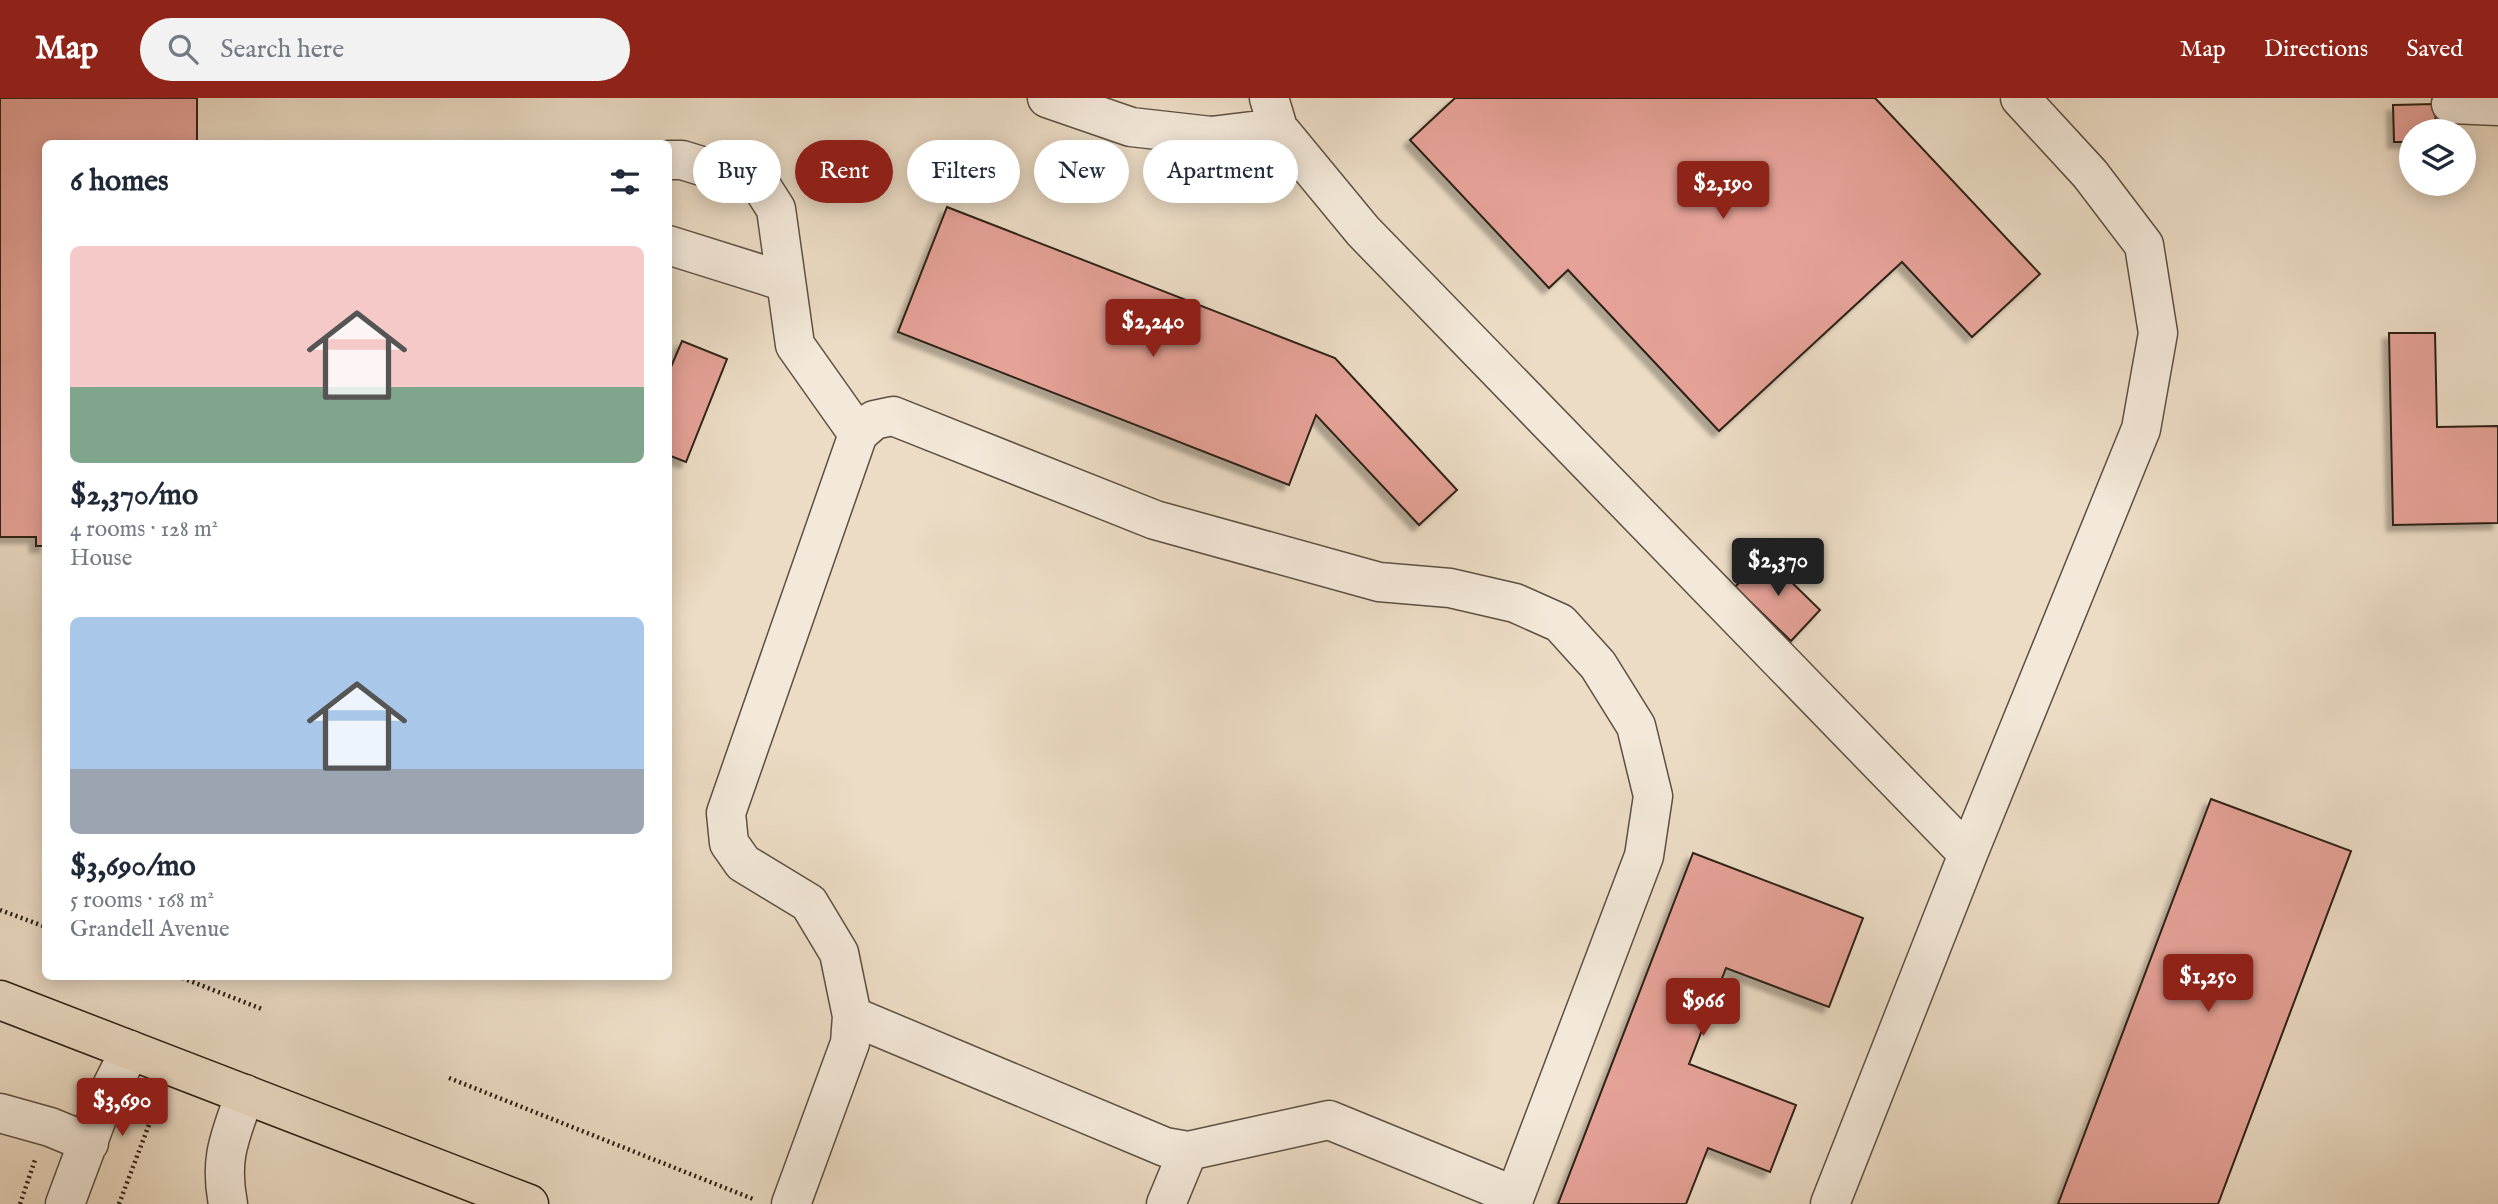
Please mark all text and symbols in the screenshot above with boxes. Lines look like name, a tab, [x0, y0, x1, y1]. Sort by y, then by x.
search box	[140, 18, 630, 81]
text: Map	[35, 28, 98, 70]
icon: search	[164, 30, 202, 68]
text: Search here	[220, 33, 344, 66]
text: Map	[2180, 34, 2226, 65]
text: Directions	[2264, 34, 2368, 65]
text: Saved	[2406, 34, 2463, 65]
map controls	[2399, 119, 2476, 196]
button: layers	[2399, 119, 2476, 196]
chip: Buy	[693, 140, 781, 203]
chip: Rent	[795, 140, 893, 203]
chip: Filters	[907, 140, 1020, 203]
chip: New	[1034, 140, 1129, 203]
chip: Apartment	[1143, 140, 1298, 203]
pin: $2,190	[1666, 162, 1780, 221]
text: 6 homes	[70, 163, 169, 201]
icon: filters	[606, 163, 644, 201]
text: $2,190	[1693, 169, 1753, 198]
icon: home	[294, 292, 420, 418]
pin: $2,240	[1096, 300, 1210, 359]
text: $2,240	[1121, 307, 1185, 336]
text: $2,370/mo	[70, 477, 198, 515]
text: 4 rooms · 128 m²	[70, 515, 218, 544]
pin: $2,370	[1721, 538, 1835, 598]
text: House	[70, 544, 132, 573]
text: $2,370	[1748, 546, 1808, 575]
icon: home	[294, 663, 420, 789]
text: $3,690/mo	[70, 848, 196, 886]
text: 5 rooms · 168 m²	[70, 886, 214, 915]
text: Grandell Avenue	[70, 915, 230, 944]
pin: $1,250	[2151, 954, 2265, 1014]
text: $1,250	[2179, 962, 2237, 991]
pin: $966	[1662, 978, 1744, 1038]
text: $966	[1682, 986, 1724, 1015]
pin: $3,690	[65, 1079, 179, 1138]
text: $3,690	[93, 1086, 151, 1115]

